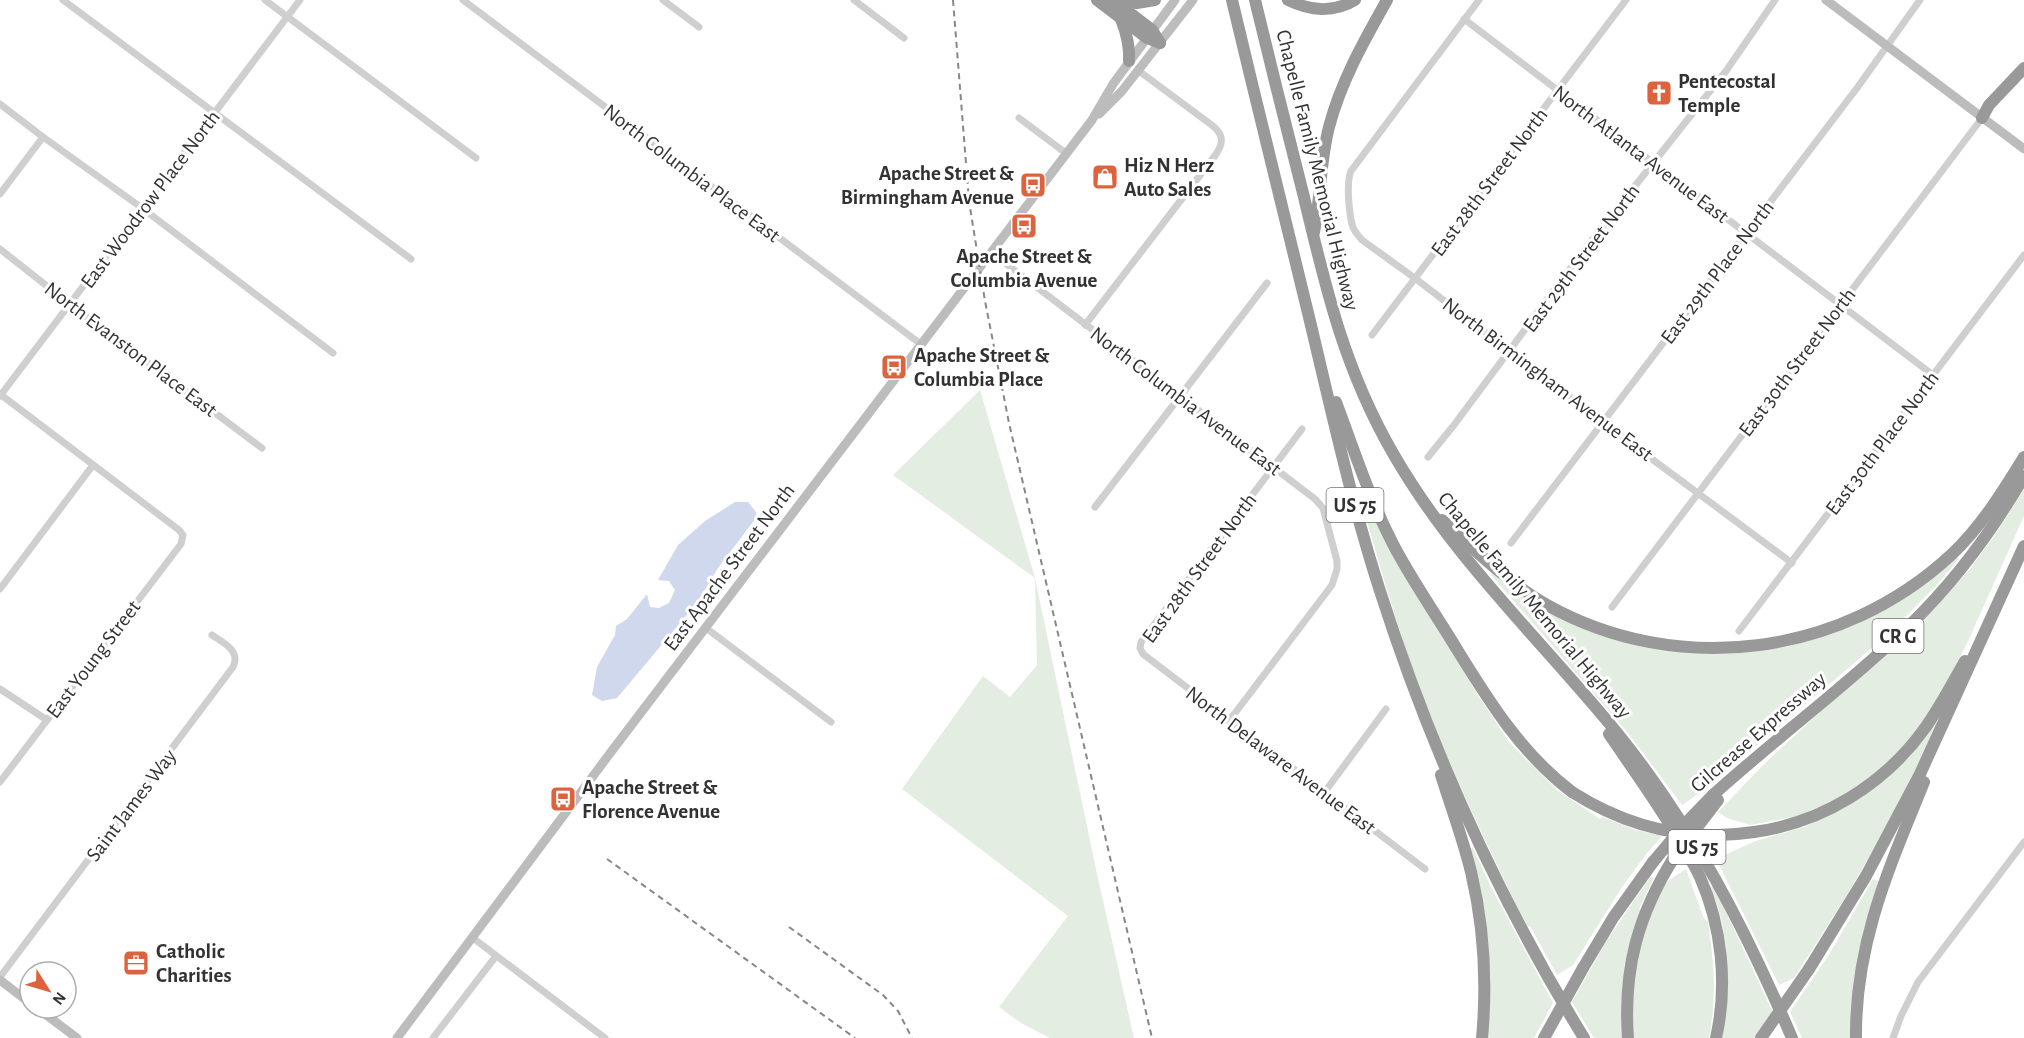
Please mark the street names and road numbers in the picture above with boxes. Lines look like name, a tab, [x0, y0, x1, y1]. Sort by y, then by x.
street label: Chapelle Family Memorial Highway	[1272, 28, 1363, 313]
street label: North Atlanta Avenue East	[1549, 82, 1733, 227]
street label: North Columbia Place East	[599, 100, 784, 247]
street label: East 28th Street North	[1427, 104, 1552, 260]
street label: East Woodrow Place North	[77, 107, 224, 292]
street label: East 29th Street North	[1519, 180, 1644, 336]
street label: East 29th Place North	[1657, 197, 1778, 348]
street label: North Evanston Place East	[41, 278, 221, 421]
street label: East 30th Street North	[1735, 284, 1860, 440]
street label: North Birmingham Avenue East	[1439, 294, 1657, 465]
street label: North Columbia Avenue East	[1086, 323, 1285, 480]
street label: East 30th Place North	[1822, 368, 1943, 519]
street label: East Apache Street North	[660, 480, 799, 655]
road number: US 75	[1326, 488, 1384, 522]
street label: Chapelle Family Memorial Highway	[1434, 488, 1635, 723]
street label: East 28th Street North	[1138, 490, 1261, 647]
street label: East Young Street	[42, 596, 145, 722]
road number: CR G	[1872, 619, 1924, 653]
street label: Gilcrease Expressway	[1687, 668, 1830, 797]
street label: North Delaware Avenue East	[1182, 682, 1380, 839]
street label: Saint James Way	[83, 745, 180, 865]
road number: US 75	[1668, 830, 1726, 864]

